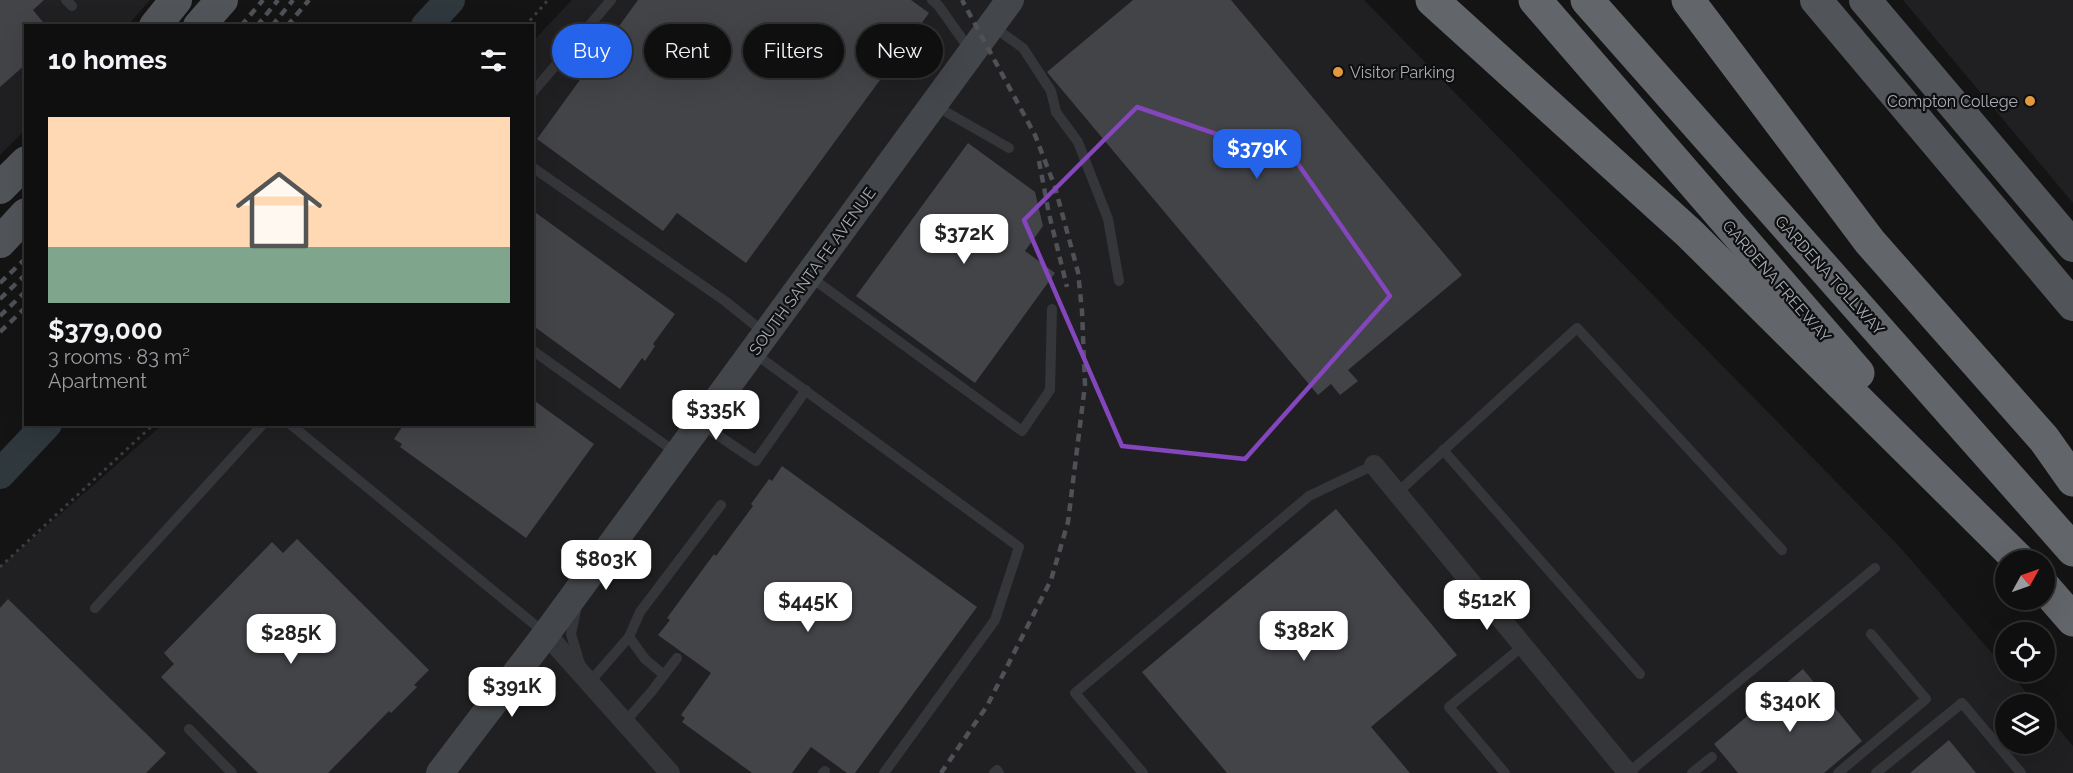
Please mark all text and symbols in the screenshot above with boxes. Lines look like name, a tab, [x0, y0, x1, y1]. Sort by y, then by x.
chip: Buy	[552, 24, 632, 78]
chip: Rent	[644, 24, 731, 78]
chip: Filters	[743, 24, 844, 78]
chip: New	[856, 24, 943, 78]
icon: filters	[477, 44, 510, 77]
text: 10 homes	[48, 45, 167, 75]
place label: Visitor Parking	[1350, 63, 1455, 82]
marker: Visitor Parking	[1331, 65, 1345, 79]
place label: Compton College	[1887, 92, 2018, 111]
marker: Compton College	[2023, 94, 2037, 108]
pin: $379K	[1215, 129, 1299, 180]
text: $379K	[1227, 136, 1287, 160]
icon: home	[225, 156, 333, 264]
street label: SOUTH SANTA FE AVENUE	[745, 184, 880, 359]
street label: GARDENA TOLLWAY	[1771, 212, 1889, 339]
pin: $372K	[922, 214, 1006, 265]
street label: GARDENA FREEWAY	[1718, 216, 1835, 347]
text: $372K	[934, 221, 994, 245]
text: $379,000	[48, 315, 163, 345]
text: 3 rooms · 83 m²	[48, 345, 190, 369]
text: Apartment	[48, 369, 147, 393]
pin: $335K	[674, 390, 758, 441]
text: $335K	[686, 397, 746, 421]
pin: $803K	[564, 540, 648, 591]
text: $803K	[575, 547, 637, 571]
north arrow	[1995, 550, 2055, 610]
map controls	[1995, 550, 2055, 754]
pin: $512K	[1445, 580, 1529, 631]
pin: $445K	[766, 582, 850, 633]
text: $512K	[1458, 587, 1516, 611]
text: $445K	[778, 589, 838, 613]
pin: $382K	[1262, 611, 1346, 662]
pin: $285K	[249, 614, 333, 665]
text: $382K	[1274, 618, 1334, 642]
text: $285K	[261, 621, 321, 645]
button: locate	[1995, 622, 2055, 682]
pin: $391K	[470, 667, 554, 718]
text: $391K	[483, 674, 541, 698]
pin: $340K	[1748, 682, 1832, 733]
text: $340K	[1760, 689, 1820, 713]
button: layers	[1995, 694, 2055, 754]

